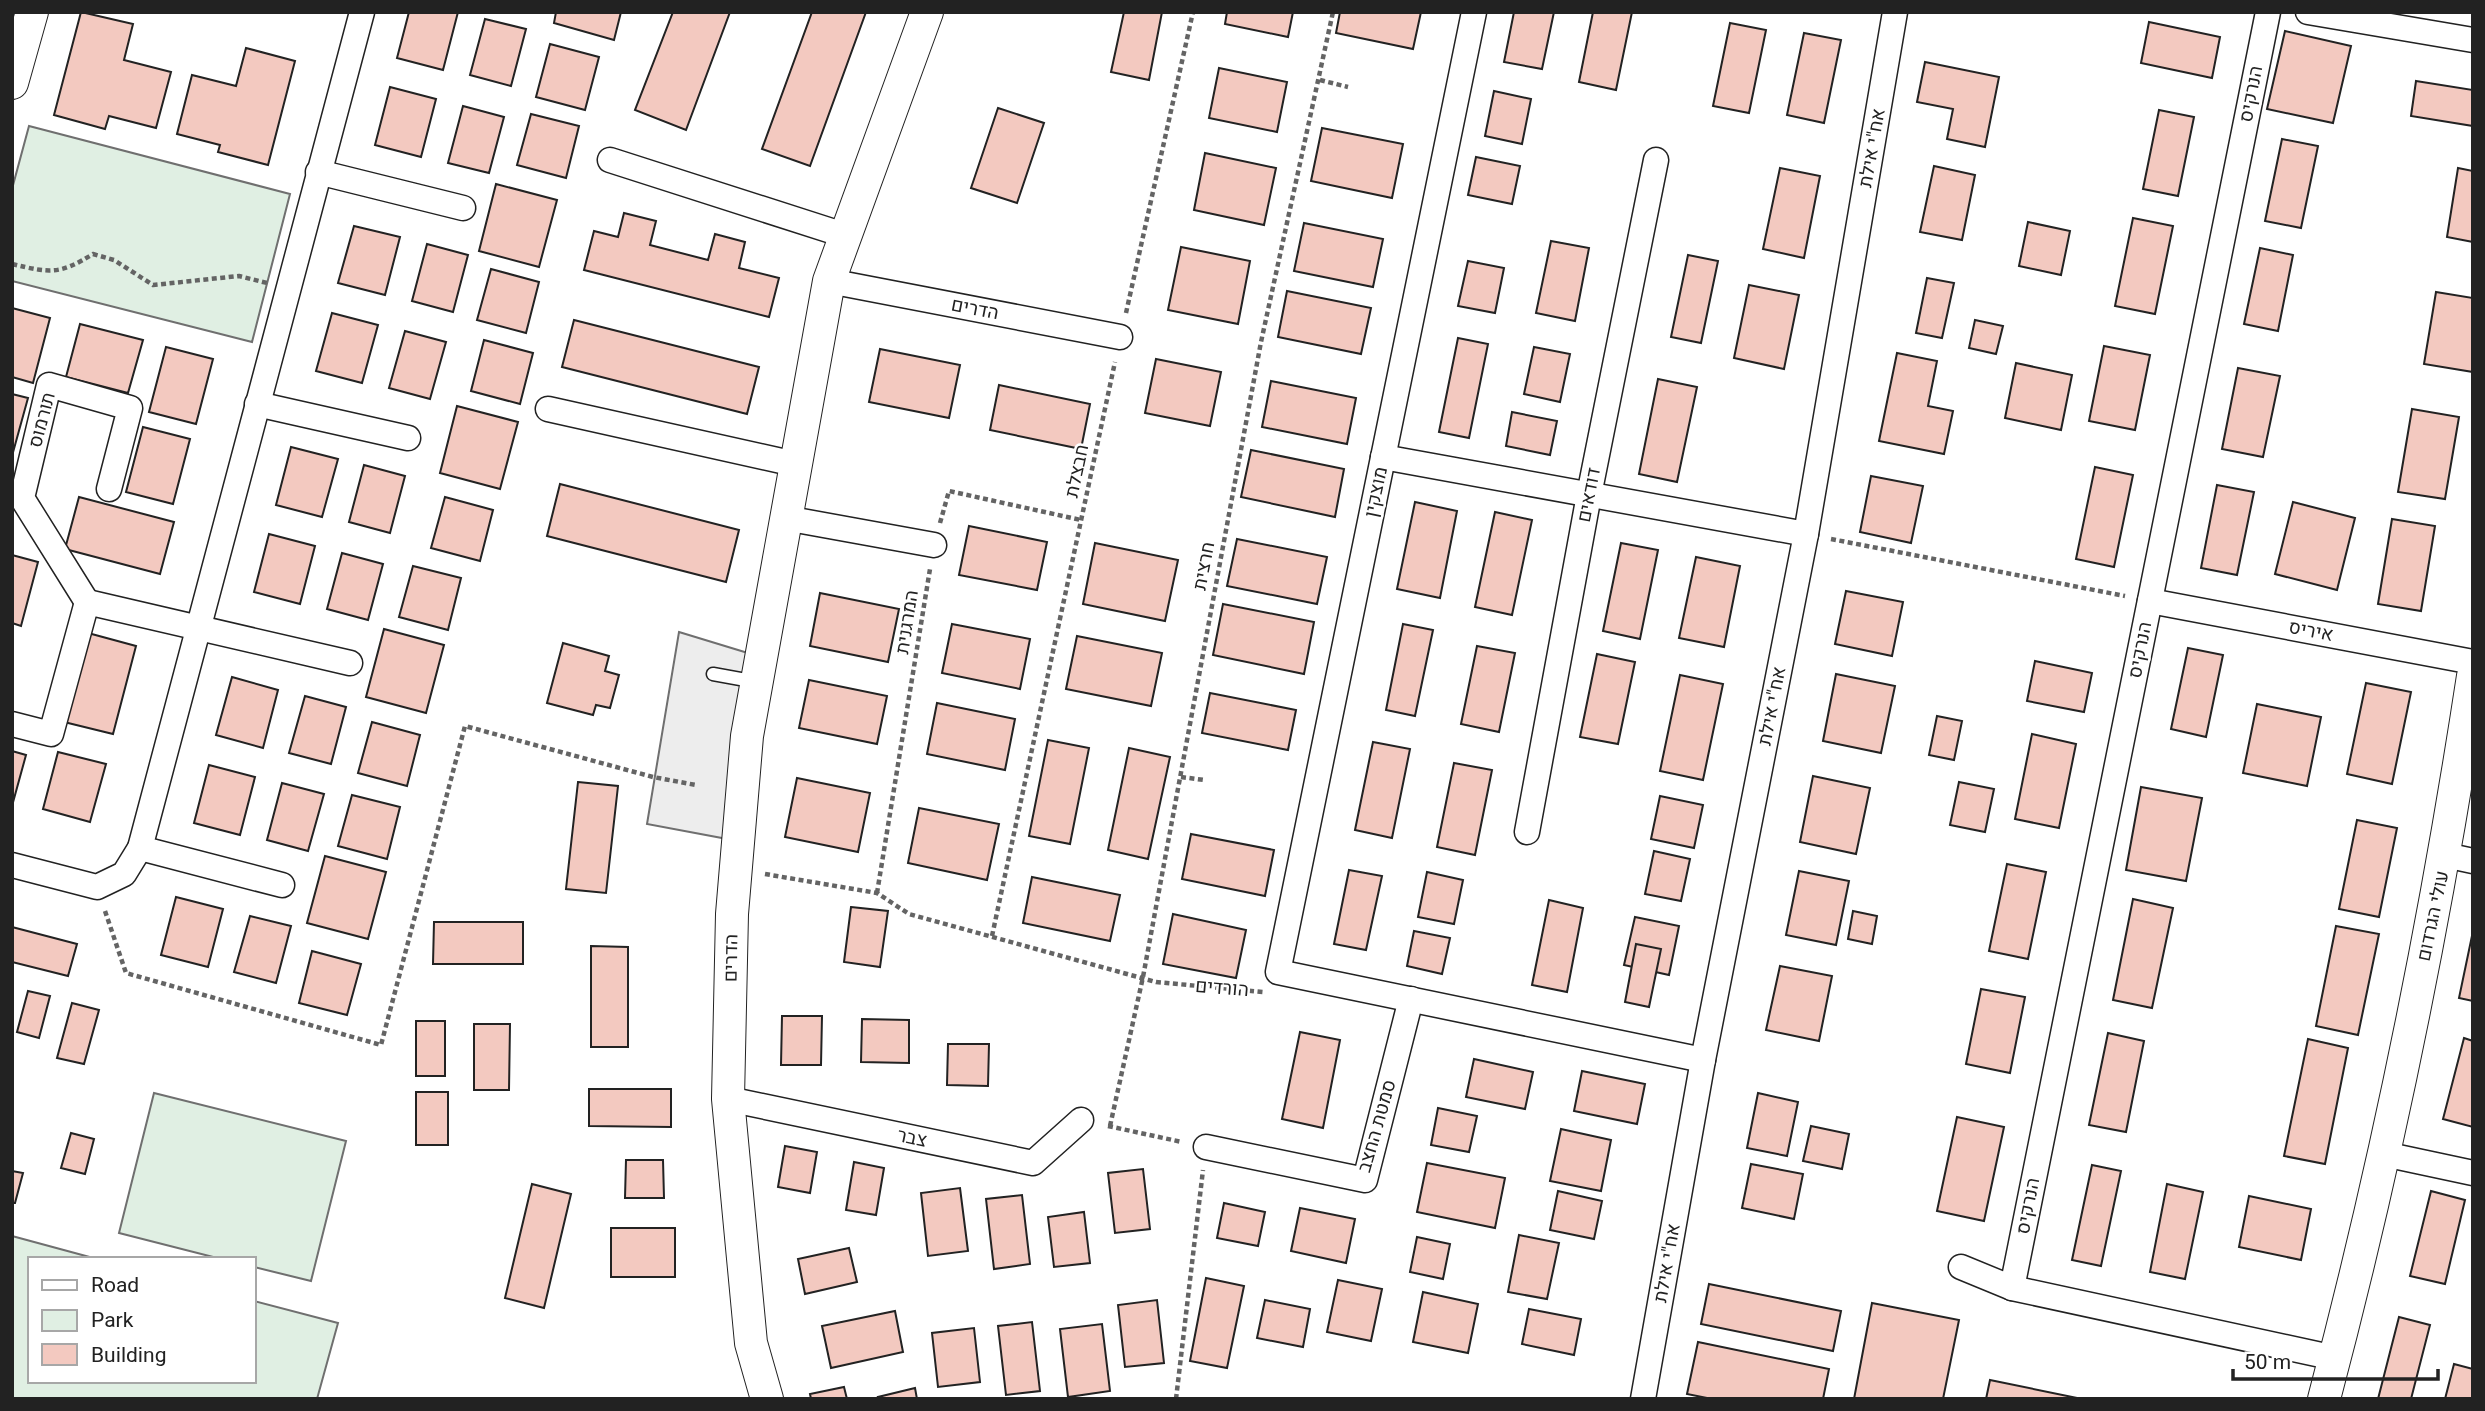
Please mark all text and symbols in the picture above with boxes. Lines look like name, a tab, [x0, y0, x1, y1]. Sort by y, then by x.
street label: הנרקיס	[2232, 63, 2270, 125]
street label: אח"י אילת	[1851, 106, 1893, 190]
street label: הדרים	[949, 291, 1001, 327]
street label: תורמוס	[21, 389, 63, 451]
street label: חבצלת	[1058, 442, 1096, 500]
street label: מוצקין	[1357, 464, 1395, 520]
street label: דודאים	[1570, 465, 1608, 525]
street label: חרצית	[1186, 539, 1222, 593]
street label: המרגנית	[888, 588, 926, 656]
street label: איריס	[2286, 613, 2336, 649]
street label: הנרקיס	[2121, 619, 2159, 681]
street label: אח"י אילת	[1751, 664, 1793, 748]
street label: עולי הגרדום	[2410, 868, 2456, 964]
street label: הדרים	[717, 934, 745, 982]
street label: הורדים	[1194, 972, 1250, 1004]
street label: סמטת החצב	[1350, 1076, 1404, 1176]
street label: צבר	[895, 1121, 929, 1155]
street label: הנרקיס	[2009, 1175, 2047, 1237]
street label: אח"י אילת	[1646, 1221, 1688, 1305]
legend	[28, 1257, 256, 1383]
text: Road	[91, 1270, 139, 1301]
text: Park	[91, 1305, 134, 1336]
scale bar	[2233, 1338, 2438, 1382]
text: Building	[91, 1340, 167, 1371]
text: 50 m	[2244, 1347, 2291, 1378]

